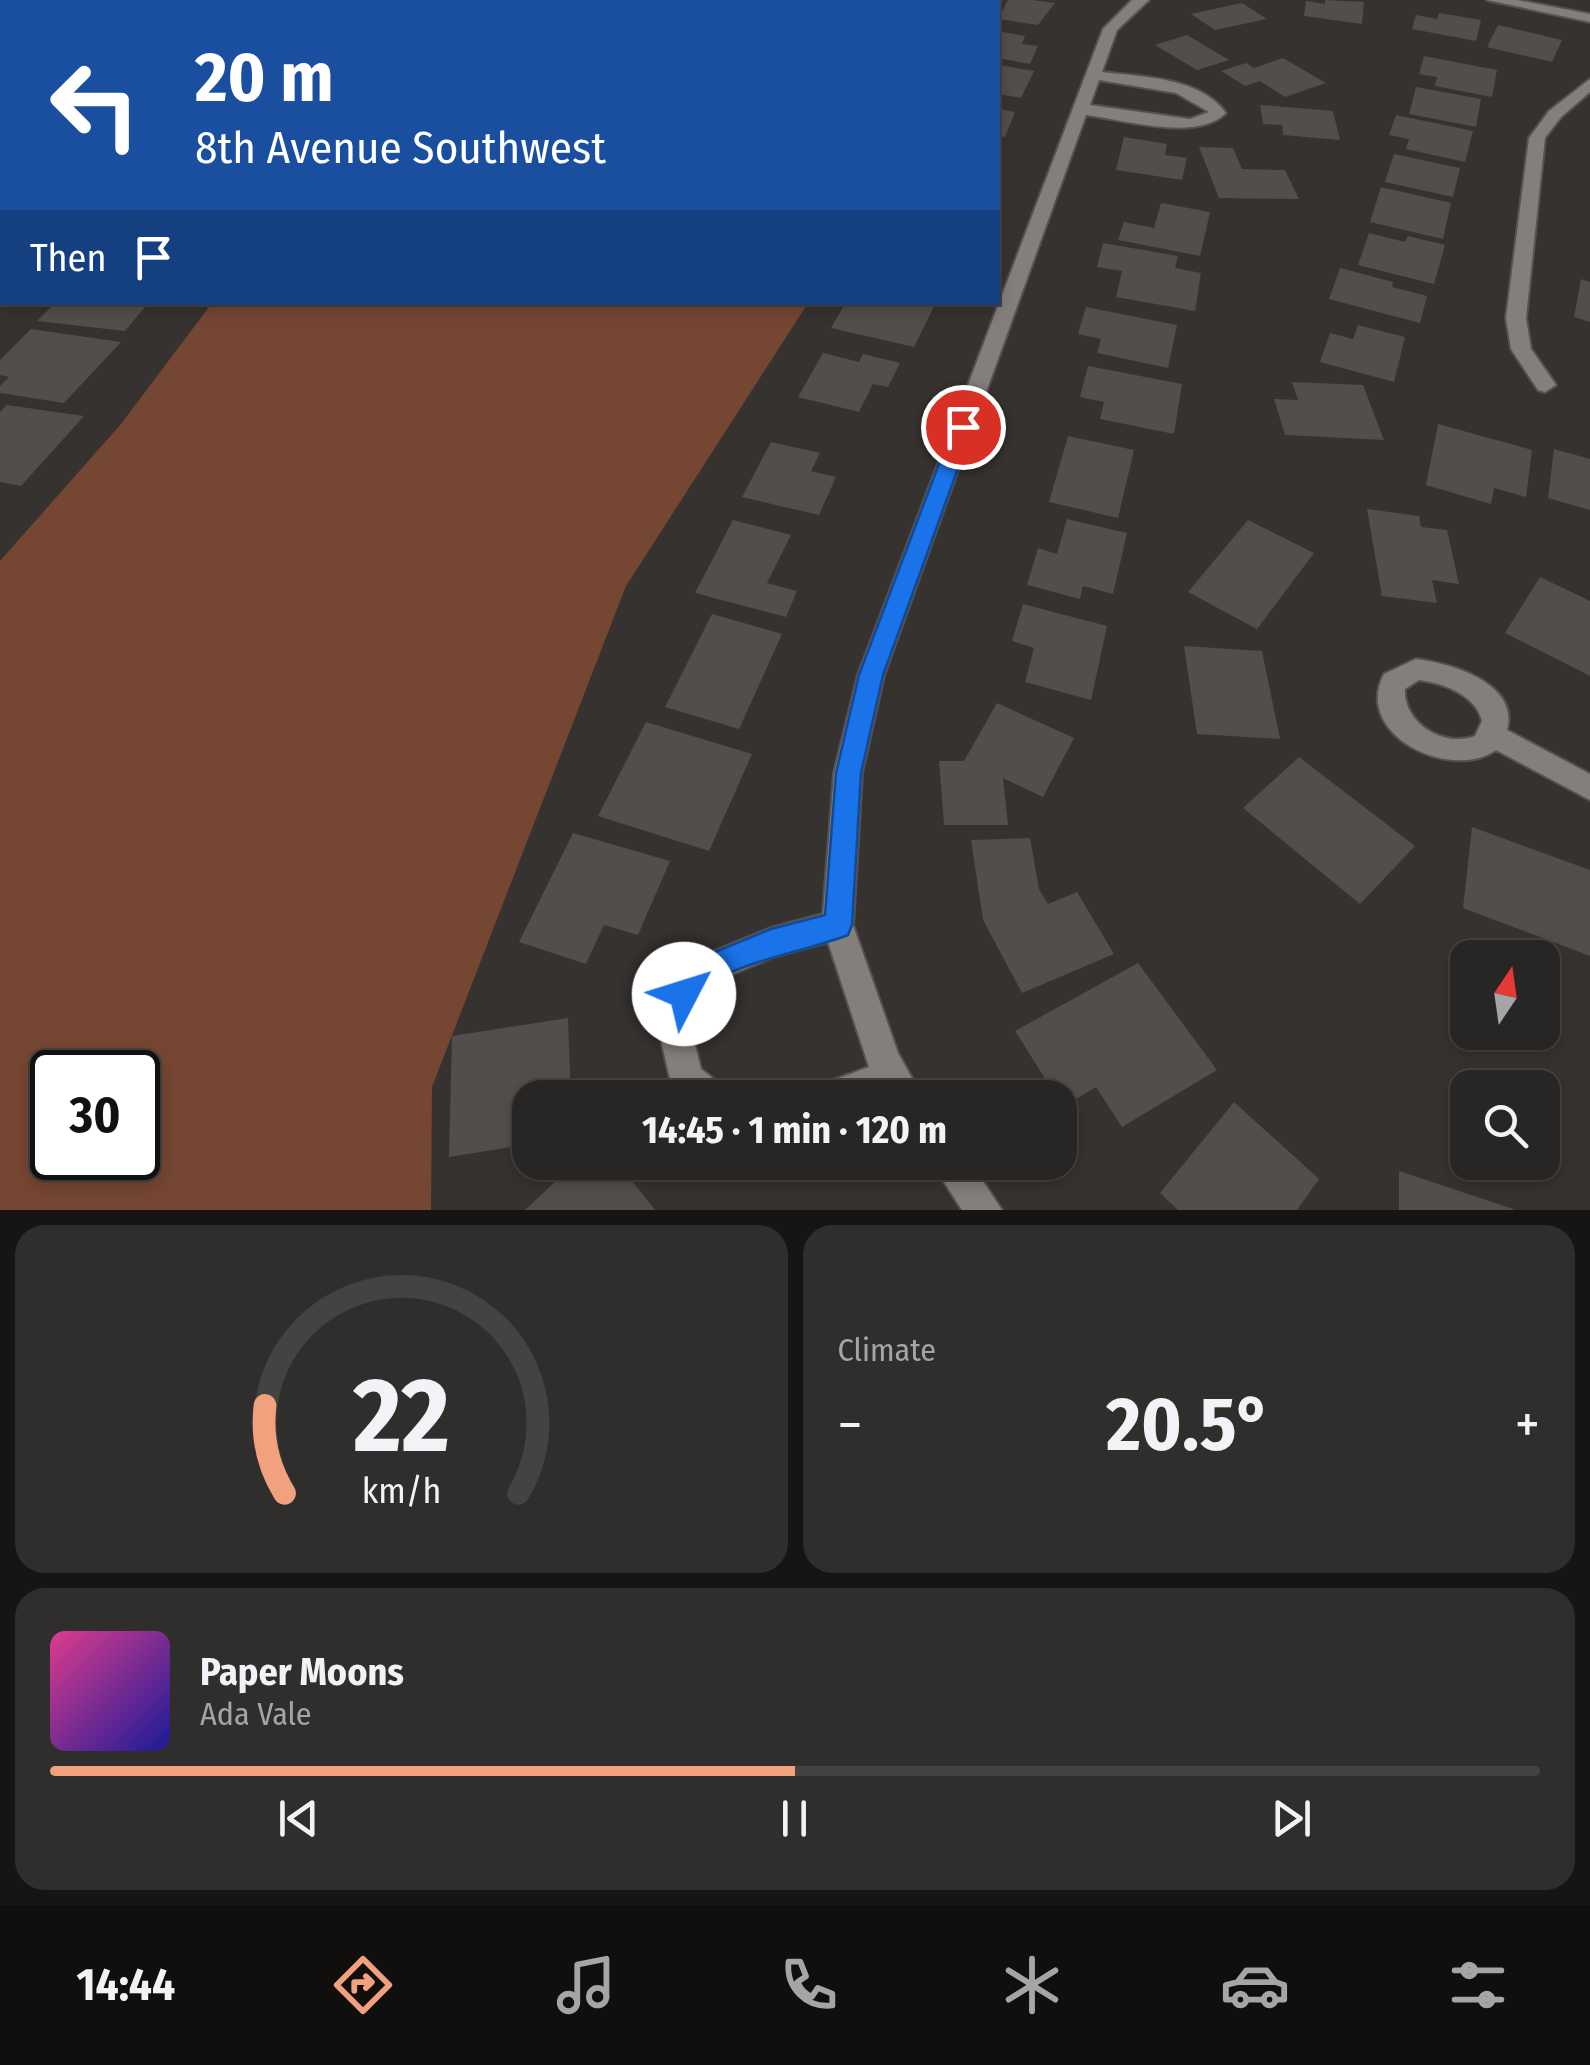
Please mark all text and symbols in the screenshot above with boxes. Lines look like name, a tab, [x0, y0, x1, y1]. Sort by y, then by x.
text: 20 m	[195, 36, 334, 120]
icon: left	[30, 40, 160, 170]
text: 8th Avenue Southwest	[195, 121, 606, 175]
icon: arrive	[126, 230, 181, 285]
text: Then	[30, 235, 106, 281]
pin	[921, 385, 1006, 470]
icon: arrive	[936, 400, 991, 455]
north arrow	[1450, 940, 1560, 1050]
map controls	[1450, 940, 1560, 1180]
position arrow	[632, 942, 736, 1046]
speed limit sign: 30	[30, 1050, 160, 1180]
button: search	[1450, 1070, 1560, 1180]
text: 14:45 · 1 min · 120 m	[642, 1107, 947, 1153]
text: Climate	[838, 1331, 936, 1369]
text: 22	[352, 1354, 449, 1479]
text: 20.5°	[1106, 1380, 1271, 1470]
text: −	[838, 1392, 862, 1458]
text: +	[1515, 1392, 1540, 1458]
text: km/h	[361, 1470, 441, 1512]
text: Paper Moons	[200, 1649, 404, 1695]
text: Ada Vale	[200, 1695, 312, 1733]
icon: previous	[271, 1791, 326, 1846]
icon: pause	[767, 1791, 822, 1846]
icon: next	[1264, 1791, 1319, 1846]
icon: directions	[328, 1950, 398, 2020]
icon: music	[551, 1950, 621, 2020]
icon: phone	[774, 1950, 844, 2020]
icon: climate	[997, 1950, 1067, 2020]
icon: car	[1220, 1950, 1290, 2020]
icon: filters	[1443, 1950, 1513, 2020]
text: 14:44	[77, 1958, 175, 2012]

